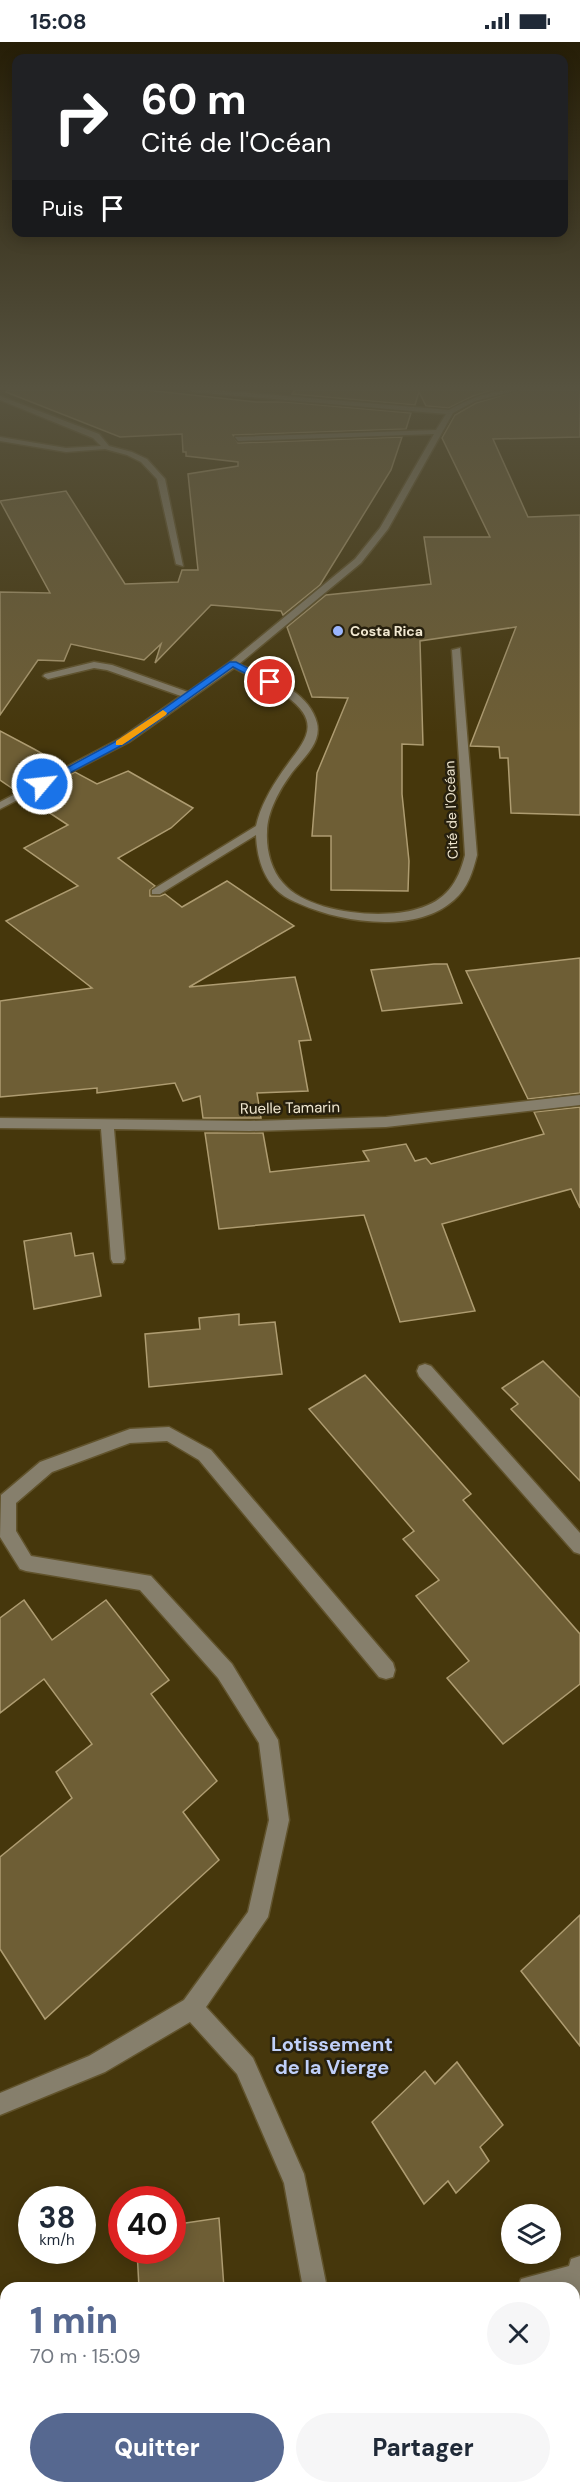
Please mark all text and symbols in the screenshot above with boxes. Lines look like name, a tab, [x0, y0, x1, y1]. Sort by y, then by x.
text: 15:08	[30, 7, 87, 36]
text: 60 m	[141, 72, 247, 127]
icon: right	[42, 78, 120, 156]
text: Cité de l'Océan	[141, 125, 331, 160]
icon: arrive	[96, 192, 129, 225]
text: Puis	[42, 194, 84, 223]
place label: Costa Rica	[350, 622, 423, 640]
marker: Costa Rica	[331, 624, 345, 638]
pin	[244, 656, 295, 707]
icon: arrive	[253, 665, 286, 698]
position arrow	[10, 752, 74, 816]
street label: Cité de l'Océan	[440, 760, 462, 860]
street label: Ruelle Tamarin	[240, 1097, 340, 1119]
district label: Lotissement de la Vierge	[271, 2031, 393, 2080]
speed limit sign: 40	[108, 2186, 186, 2264]
text: 38	[38, 2198, 76, 2237]
map controls	[501, 2204, 561, 2264]
button: layers	[501, 2204, 561, 2264]
text: km/h	[39, 2230, 75, 2250]
text: 1 min	[30, 2297, 118, 2344]
button: close	[487, 2302, 550, 2365]
text: 70 m · 15:09	[30, 2343, 141, 2369]
button: Quitter	[30, 2413, 284, 2482]
button: Partager	[296, 2413, 550, 2482]

